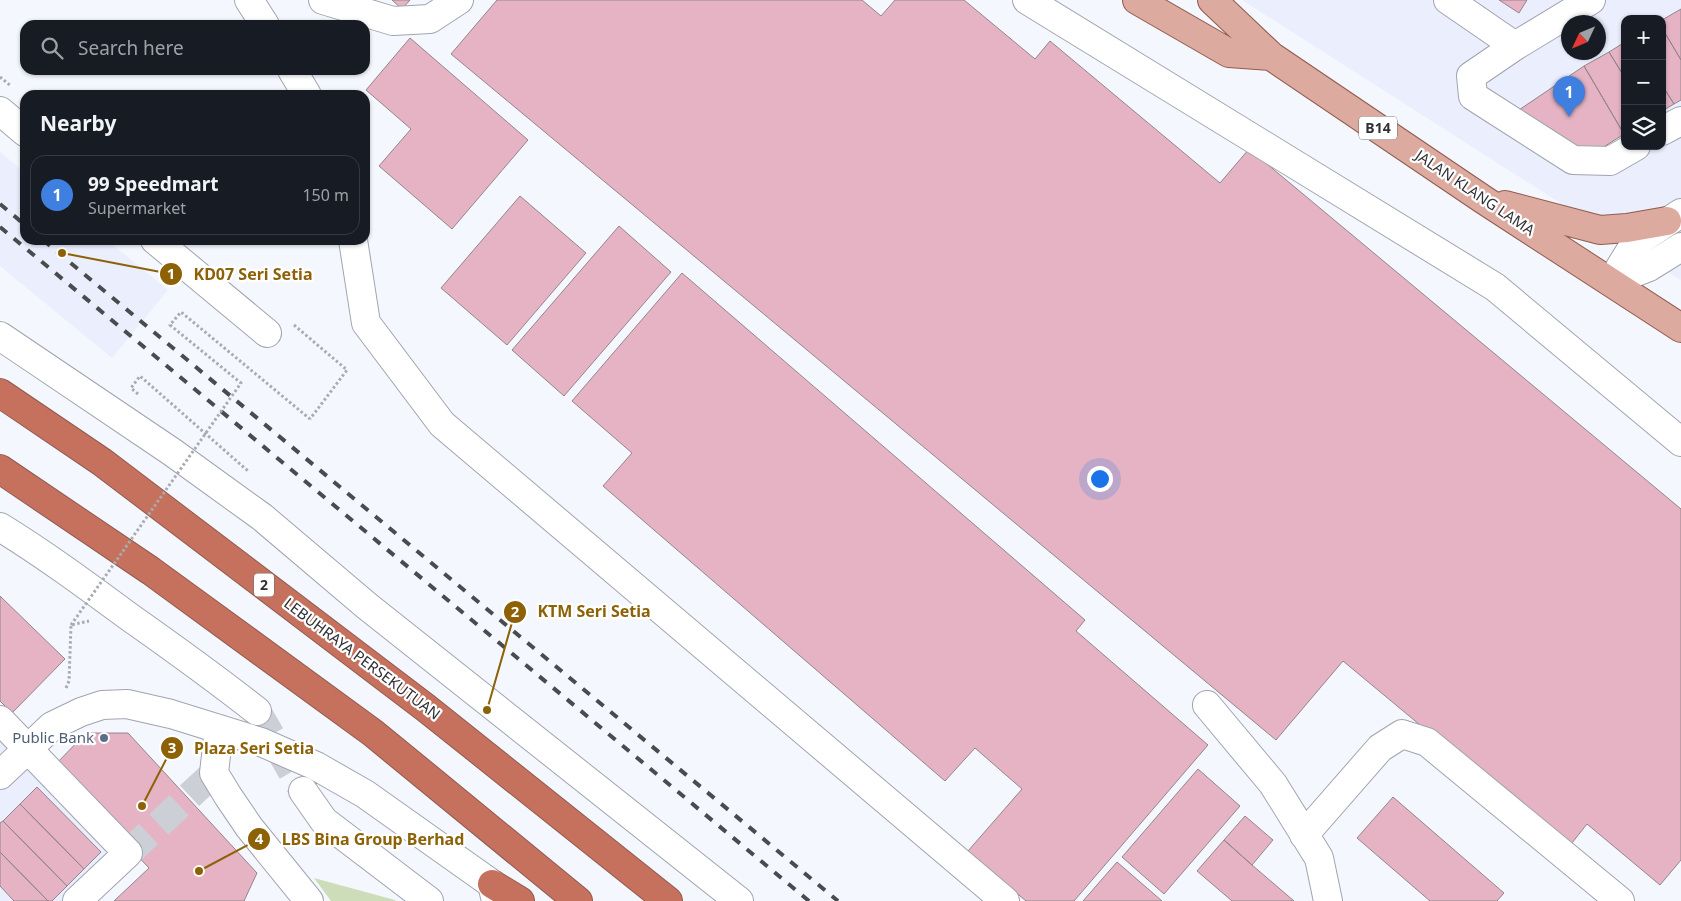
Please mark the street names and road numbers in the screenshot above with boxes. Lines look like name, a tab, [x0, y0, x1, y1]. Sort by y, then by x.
road number: B14	[1359, 116, 1397, 140]
street label: JALAN KLANG LAMA	[1410, 144, 1540, 240]
road number: 2	[254, 574, 274, 596]
street label: LEBUHRAYA PERSEKUTUAN	[280, 593, 445, 724]

